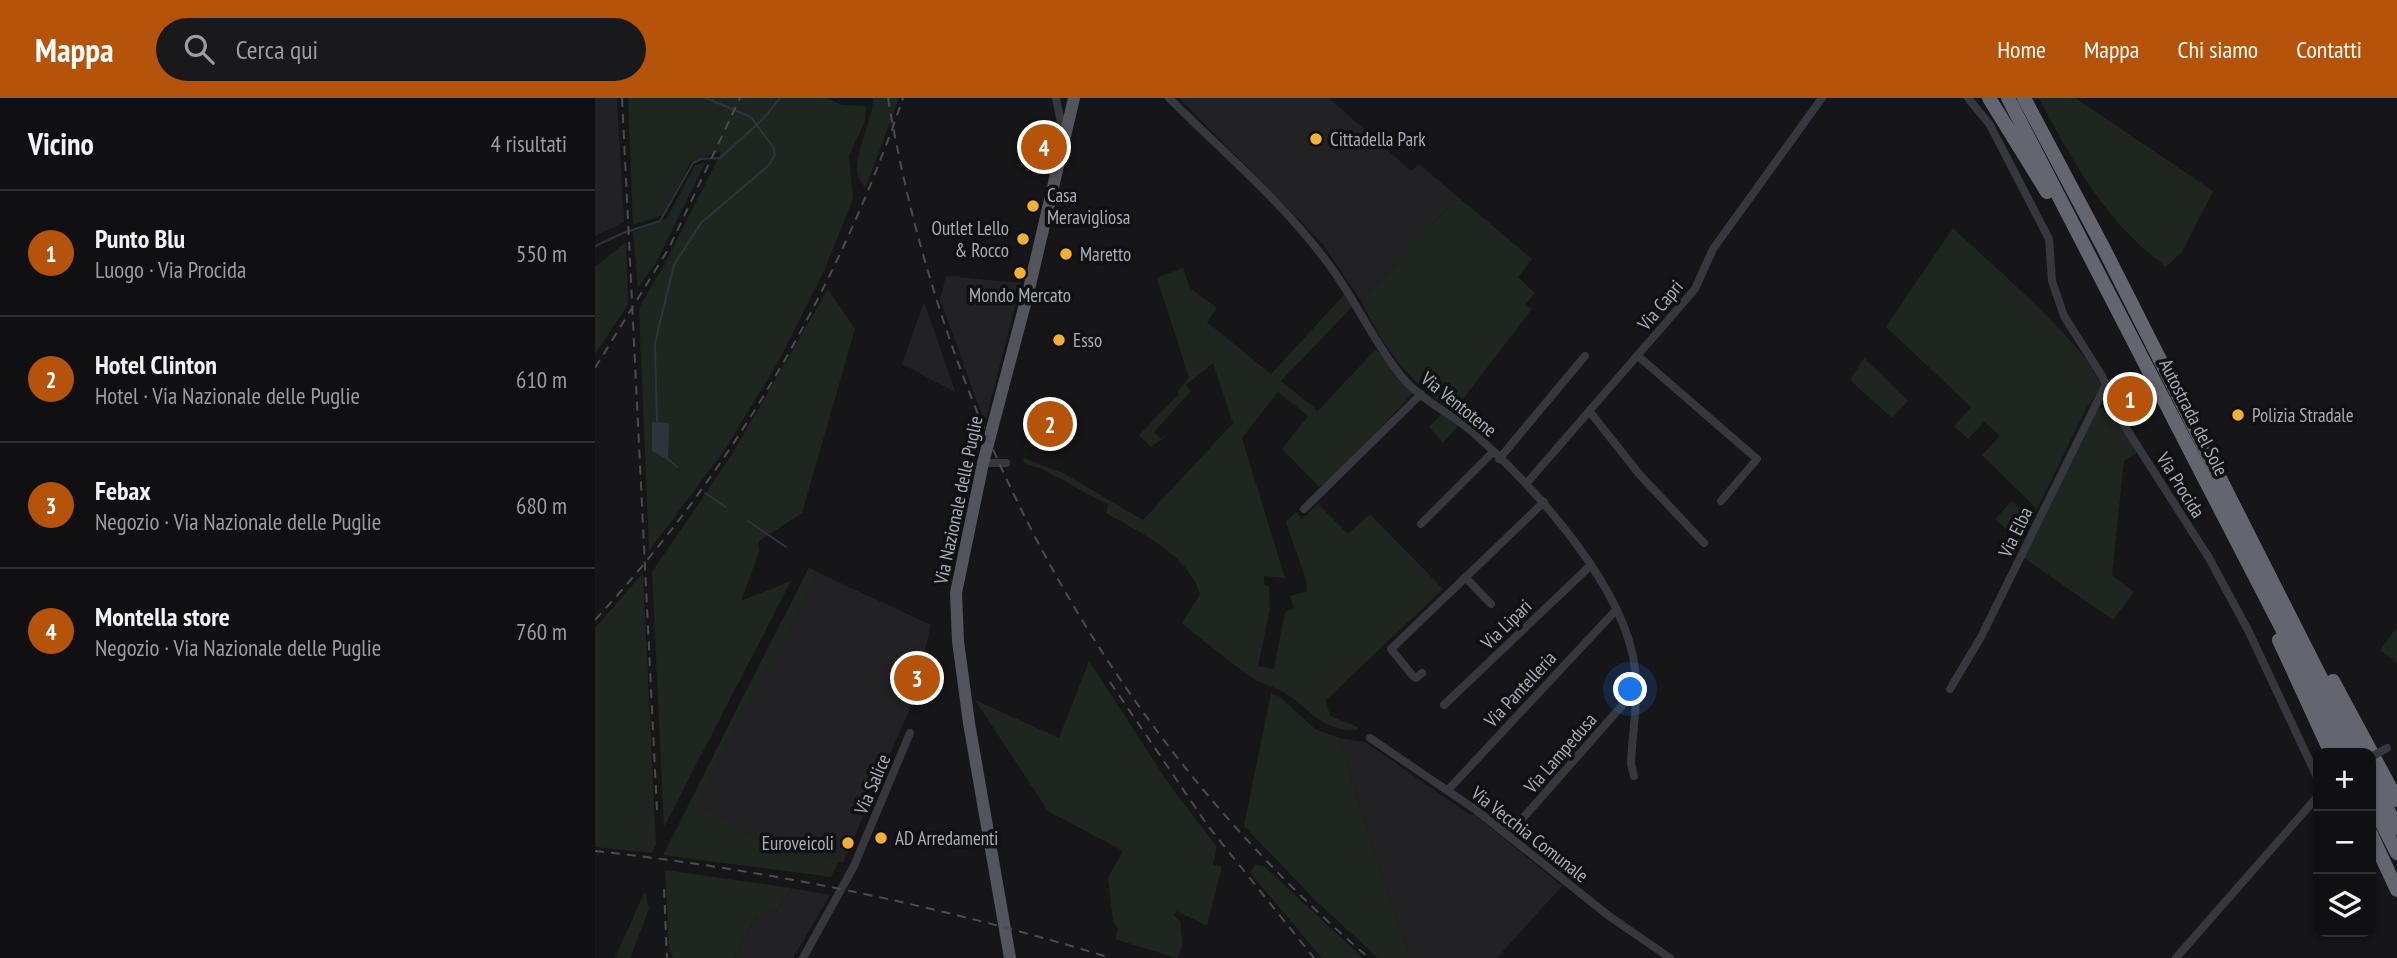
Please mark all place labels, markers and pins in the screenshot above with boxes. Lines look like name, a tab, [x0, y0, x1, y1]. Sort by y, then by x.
pin: 4	[1021, 121, 1067, 173]
place label: Cittadella Park	[1330, 127, 1426, 151]
marker: Cittadella Park	[1308, 131, 1324, 147]
place label: Casa Meravigliosa	[1047, 183, 1130, 229]
marker: Casa Meravigliosa	[1025, 198, 1041, 214]
place label: Outlet Lello & Rocco	[932, 216, 1009, 262]
marker: Outlet Lello & Rocco	[1015, 231, 1031, 247]
place label: Maretto	[1080, 242, 1131, 266]
marker: Maretto	[1058, 246, 1074, 262]
marker: Mondo Mercato	[1012, 265, 1028, 281]
place label: Mondo Mercato	[969, 283, 1071, 307]
place label: Esso	[1073, 328, 1102, 352]
marker: Esso	[1051, 332, 1067, 348]
pin: 1	[2107, 373, 2153, 425]
pin: 2	[1027, 398, 1073, 450]
place label: Polizia Stradale	[2252, 403, 2354, 427]
marker: Polizia Stradale	[2230, 407, 2246, 423]
pin: 3	[894, 652, 940, 704]
place label: AD Arredamenti	[895, 826, 998, 850]
marker: AD Arredamenti	[873, 830, 889, 846]
place label: Euroveicoli	[762, 831, 834, 855]
marker: Euroveicoli	[840, 835, 856, 851]

